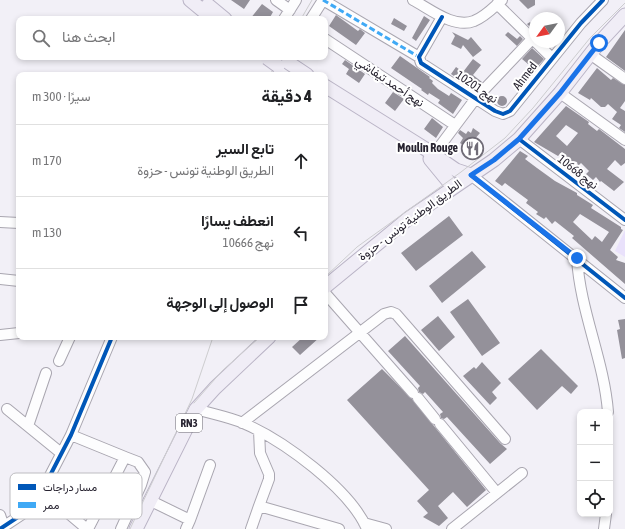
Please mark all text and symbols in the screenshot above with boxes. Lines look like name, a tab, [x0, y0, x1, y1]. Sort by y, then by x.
north arrow	[529, 12, 565, 48]
search box	[16, 16, 328, 60]
icon: search	[30, 27, 52, 49]
text: ابحث هنا	[62, 28, 116, 45]
route start	[590, 34, 608, 52]
street label: نهج أحمد تيفاشي	[351, 54, 427, 112]
street label: Ahmed	[510, 59, 540, 93]
street label: نهج 10201	[452, 68, 501, 108]
text: 4 دقيقة	[262, 86, 312, 106]
text: سيرًا · 300 m	[32, 89, 90, 104]
restaurant icon: Moulin Rouge	[460, 135, 486, 161]
text: تابع السير	[216, 140, 274, 157]
place label: Moulin Rouge	[397, 141, 459, 155]
icon: ahead	[290, 150, 312, 172]
street label: نهج 10668	[554, 152, 601, 194]
text: 170 m	[32, 153, 62, 168]
text: الطريق الوطنية تونس - حزوة	[137, 163, 274, 178]
street label: الطريق الوطنية تونس - حزوة	[355, 176, 465, 264]
text: انعطف يسارًا	[201, 212, 274, 229]
icon: left	[290, 222, 312, 244]
text: 130 m	[32, 225, 62, 240]
text: نهج 10666	[223, 235, 274, 250]
route end	[568, 249, 586, 267]
text: الوصول إلى الوجهة	[166, 294, 274, 311]
icon: arrive	[290, 294, 312, 316]
map controls	[577, 409, 613, 517]
button: +	[577, 409, 613, 445]
road number: RN3	[176, 414, 202, 432]
button: −	[577, 445, 613, 481]
legend	[10, 473, 142, 519]
text: مسار دراجات	[43, 481, 97, 494]
button: locate	[577, 481, 613, 517]
text: ممر	[42, 499, 60, 512]

